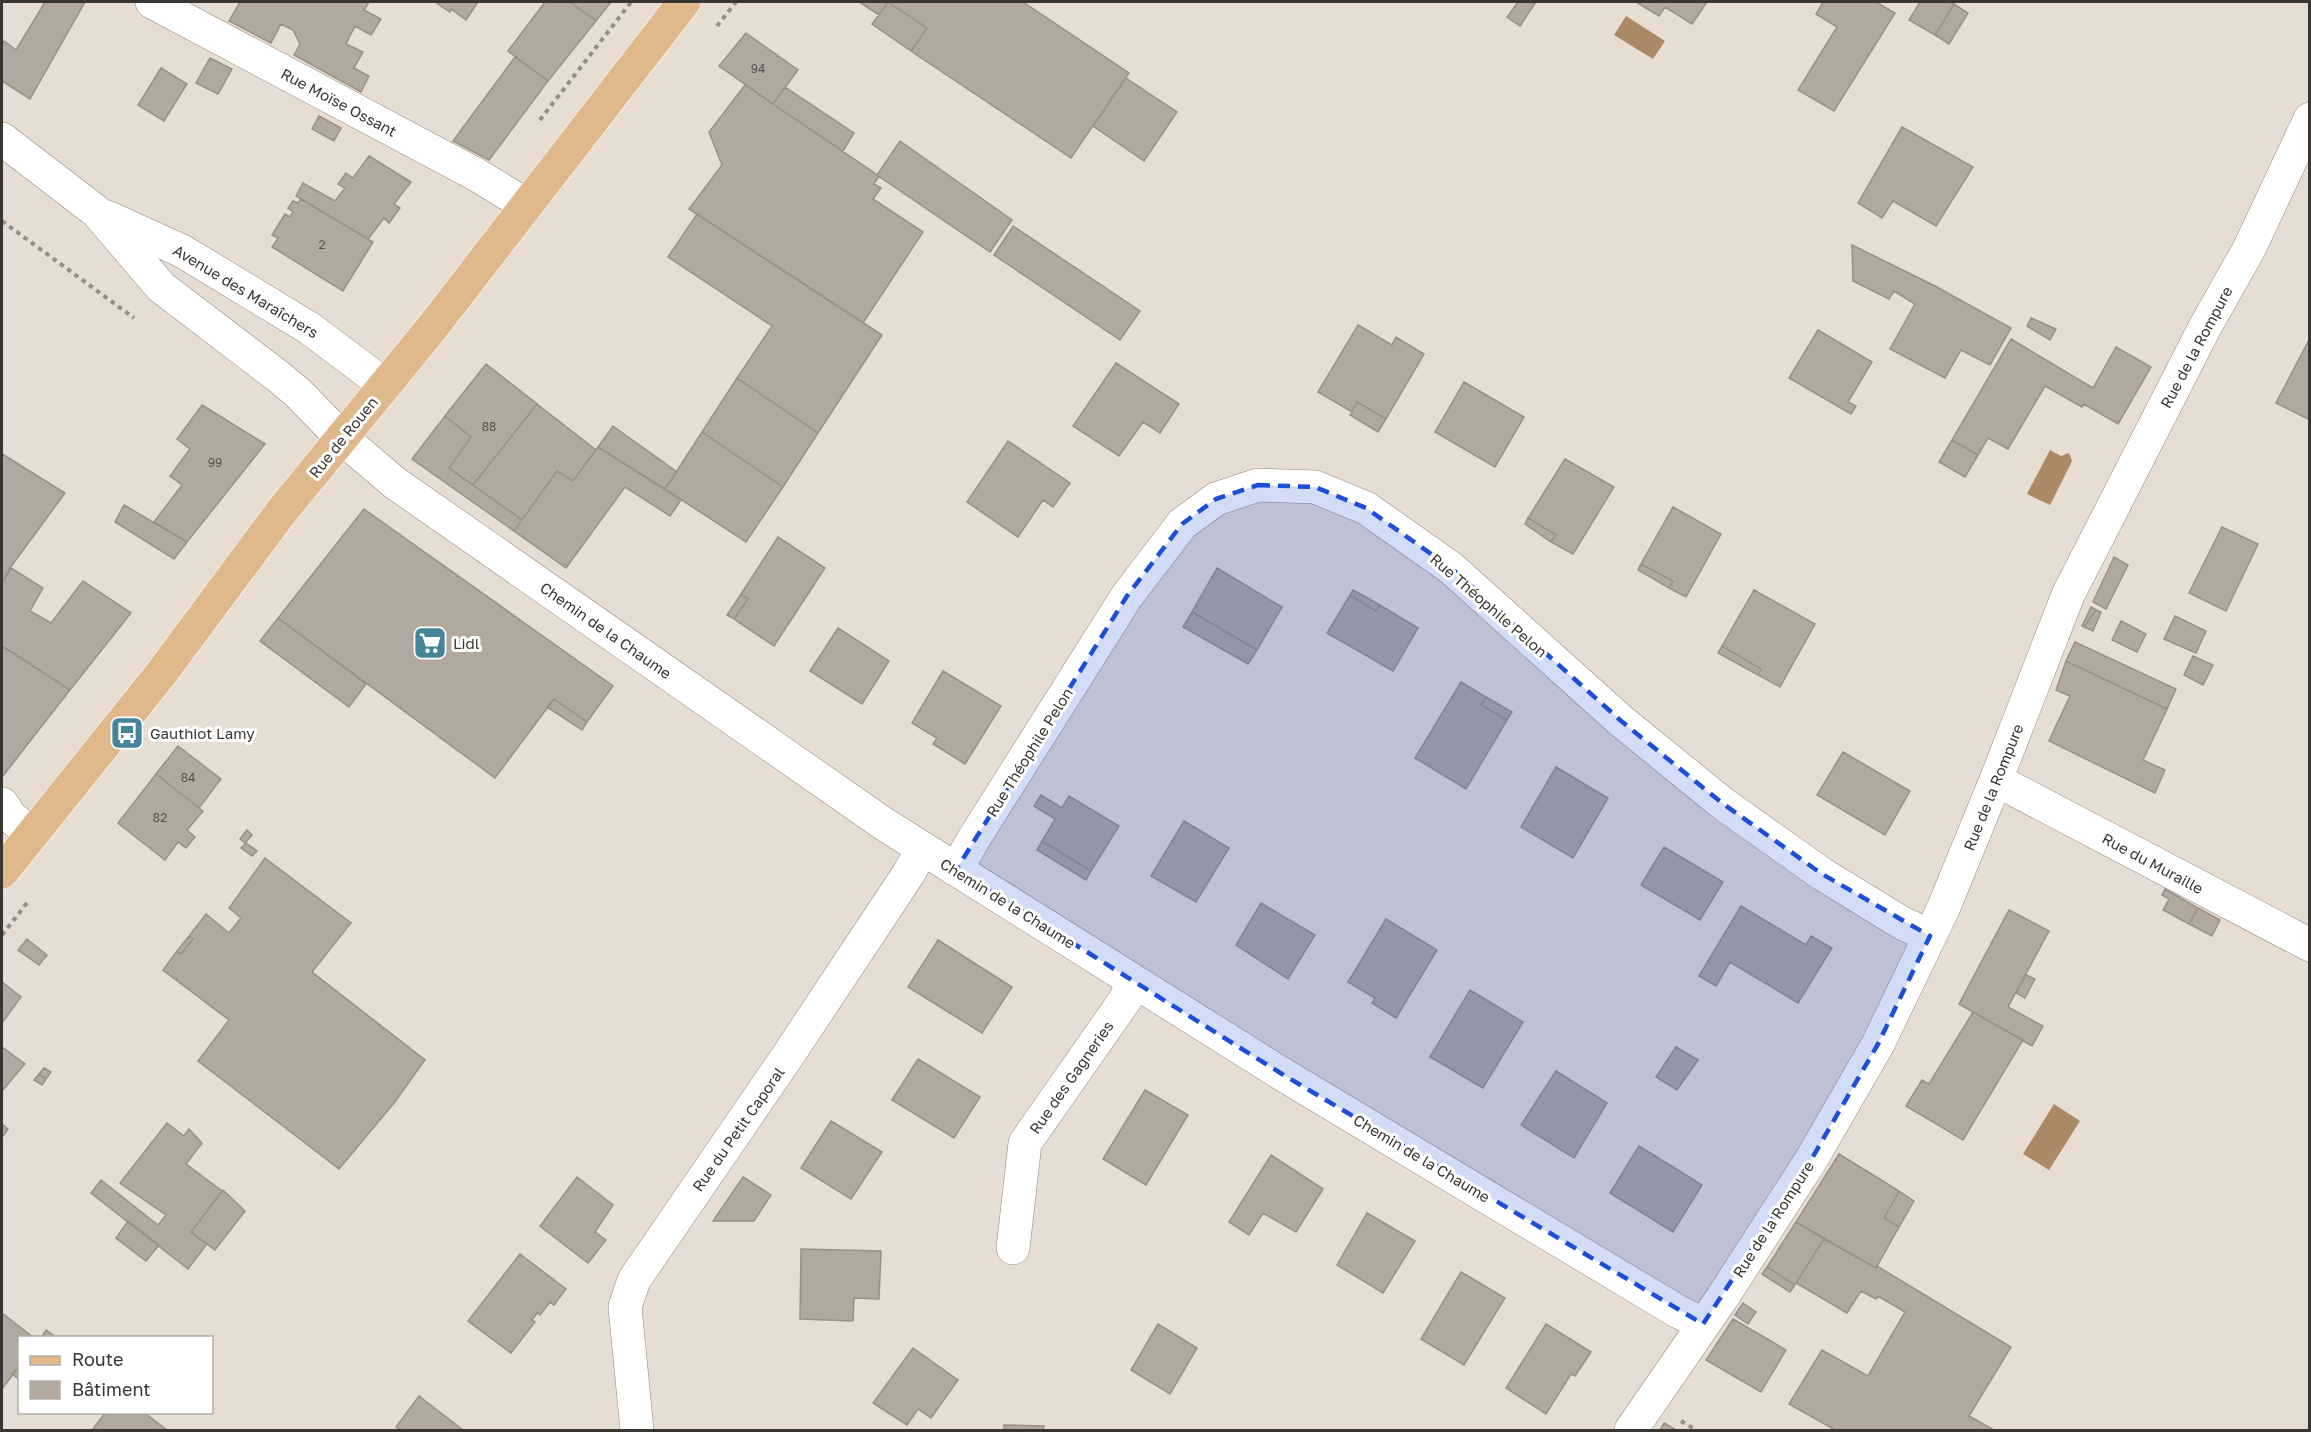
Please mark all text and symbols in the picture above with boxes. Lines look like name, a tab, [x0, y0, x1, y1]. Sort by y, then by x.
house number: 94	[751, 61, 765, 76]
street label: Rue Moïse Ossant	[278, 64, 400, 140]
house number: 2	[319, 237, 326, 252]
street label: Avenue des Maraîchers	[170, 241, 322, 341]
street label: Rue de la Rompure	[2156, 283, 2236, 411]
street label: Rue de Rouen	[305, 393, 381, 481]
house number: 88	[482, 419, 496, 434]
house number: 99	[208, 455, 222, 470]
street label: Rue Théophile Pelon	[1427, 550, 1551, 660]
street label: Chemin de la Chaume	[537, 578, 675, 682]
supermarket icon: Lidl	[412, 625, 448, 661]
place label: Lidl	[453, 634, 480, 652]
street label: Rue Théophile Pelon	[982, 684, 1076, 820]
bus stop icon: Gauthiot Lamy	[109, 715, 145, 751]
street label: Rue de la Rompure	[1959, 721, 2027, 853]
place label: Gauthiot Lamy	[150, 724, 255, 742]
house number: 84	[181, 770, 195, 785]
house number: 82	[153, 810, 167, 825]
street label: Rue du Muraille	[2099, 829, 2207, 897]
street label: Chemin de la Chaume	[937, 854, 1079, 952]
street label: Rue des Gagneries	[1025, 1017, 1117, 1137]
street label: Rue du Petit Caporal	[688, 1063, 788, 1195]
street label: Chemin de la Chaume	[1350, 1110, 1494, 1206]
street label: Rue de la Rompure	[1729, 1157, 1818, 1281]
legend	[18, 1336, 213, 1414]
text: Route	[72, 1348, 123, 1370]
text: Bâtiment	[72, 1378, 151, 1400]

